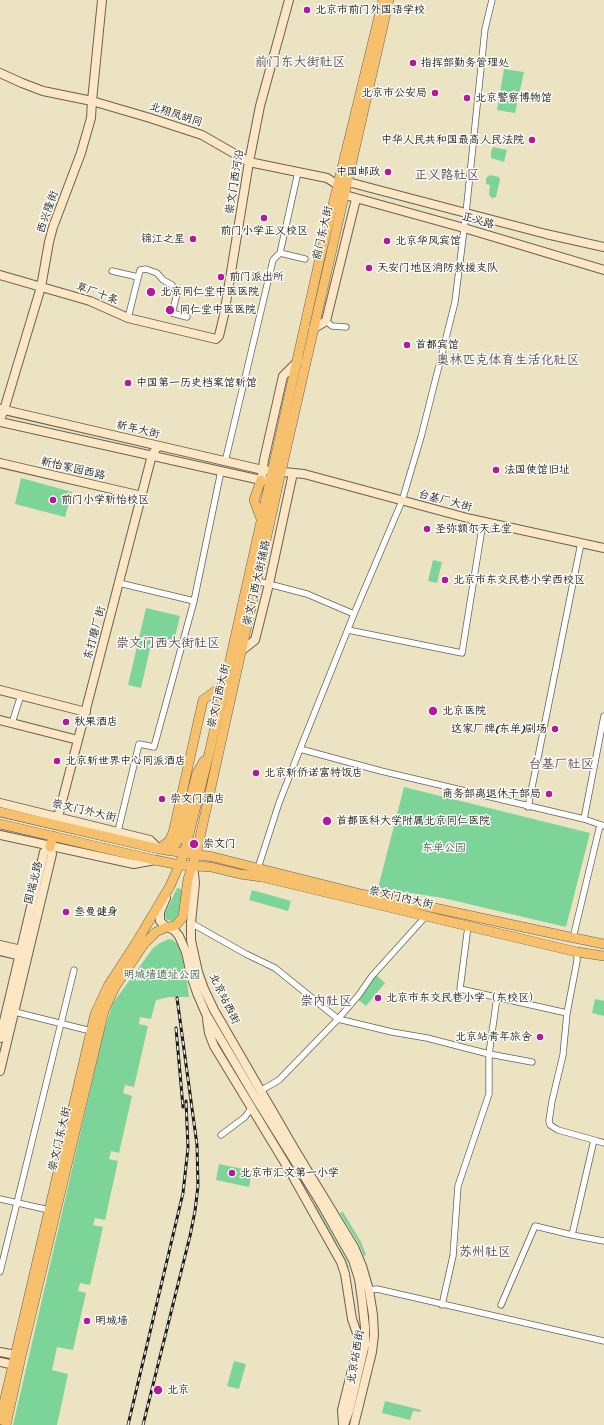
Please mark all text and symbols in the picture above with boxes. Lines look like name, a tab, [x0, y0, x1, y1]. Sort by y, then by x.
place label: 北京市前门外国语学校	[315, 3, 425, 17]
marker: 北京市前门外国语学校	[302, 5, 312, 15]
district label: 前门东大街社区	[255, 55, 345, 71]
place label: 指挥部勤务管理处	[421, 56, 509, 70]
marker: 指挥部勤务管理处	[408, 58, 418, 68]
place label: 北京市公安局	[361, 86, 427, 100]
marker: 北京市公安局	[430, 88, 440, 98]
place label: 北京警察博物馆	[475, 91, 552, 105]
marker: 北京警察博物馆	[462, 93, 472, 103]
street label: 北翔凤胡同	[148, 100, 204, 130]
place label: 中华人民共和国最高人民法院	[381, 133, 524, 147]
marker: 中华人民共和国最高人民法院	[527, 135, 537, 145]
street label: 崇文门西河沿	[223, 148, 247, 216]
place label: 中国邮政	[336, 165, 380, 179]
marker: 中国邮政	[383, 167, 393, 177]
district label: 正义路社区	[415, 168, 479, 184]
street label: 西兴隆街	[35, 189, 61, 235]
street label: 前门东大街	[310, 205, 336, 261]
street label: 正义路	[460, 210, 496, 232]
marker: 前门小学正义校区	[259, 213, 269, 223]
place label: 前门小学正义校区	[220, 224, 308, 238]
place label: 锦江之星	[141, 232, 185, 246]
marker: 锦江之星	[188, 234, 198, 244]
place label: 北京华风宾馆	[395, 234, 461, 248]
marker: 北京华风宾馆	[382, 236, 392, 246]
place label: 天安门地区消防救援支队	[377, 261, 498, 275]
marker: 天安门地区消防救援支队	[364, 263, 374, 273]
place label: 前门派出所	[229, 270, 284, 284]
marker: 前门派出所	[216, 272, 226, 282]
street label: 草厂十条	[74, 280, 120, 308]
place label: 北京同仁堂中医医院	[160, 285, 259, 299]
marker: 北京同仁堂中医医院	[145, 286, 157, 298]
place label: 同仁堂中医医院	[179, 303, 256, 317]
marker: 同仁堂中医医院	[164, 304, 176, 316]
place label: 首都宾馆	[415, 338, 459, 352]
marker: 首都宾馆	[402, 340, 412, 350]
district label: 奥林匹克体育生活化社区	[437, 353, 579, 369]
place label: 中国第一历史档案馆新馆	[136, 376, 257, 390]
marker: 中国第一历史档案馆新馆	[123, 378, 133, 388]
street label: 祈年大街	[115, 419, 161, 441]
street label: 新怡家园西路	[39, 455, 107, 483]
place label: 法国使馆旧址	[504, 463, 570, 477]
marker: 法国使馆旧址	[491, 465, 501, 475]
street label: 台基厂大街	[417, 488, 473, 514]
place label: 前门小学新怡校区	[61, 493, 149, 507]
marker: 前门小学新怡校区	[48, 495, 58, 505]
place label: 圣弥额尔天主堂	[435, 522, 512, 536]
marker: 圣弥额尔天主堂	[422, 524, 432, 534]
street label: 崇文门西大街辅路	[241, 539, 273, 627]
place label: 北京市东交民巷小学西校区	[453, 573, 585, 587]
marker: 北京市东交民巷小学西校区	[440, 575, 450, 585]
street label: 东打磨厂街	[82, 605, 108, 661]
district label: 崇文门西大街社区	[116, 636, 220, 652]
street label: 崇文门西大街	[205, 662, 233, 730]
place label: 北京医院	[442, 704, 486, 718]
marker: 北京医院	[427, 705, 439, 717]
place label: 秋果酒店	[74, 715, 118, 729]
marker: 秋果酒店	[61, 717, 71, 727]
place label: 这家厂牌(东单)剧场	[451, 722, 547, 736]
marker: 这家厂牌(东单)剧场	[550, 724, 560, 734]
place label: 北京新世界中心同派酒店	[65, 754, 186, 768]
marker: 北京新世界中心同派酒店	[52, 756, 62, 766]
district label: 台基厂社区	[529, 757, 593, 773]
place label: 北京新侨诺富特饭店	[264, 766, 363, 780]
marker: 北京新侨诺富特饭店	[251, 768, 261, 778]
place label: 商务部离退休干部局	[442, 787, 541, 801]
marker: 商务部离退休干部局	[544, 789, 554, 799]
place label: 崇文门酒店	[170, 792, 225, 806]
marker: 崇文门酒店	[157, 794, 167, 804]
street label: 崇文门外大街	[50, 797, 118, 825]
place label: 首都医科大学附属北京同仁医院	[336, 814, 490, 828]
marker: 首都医科大学附属北京同仁医院	[321, 815, 333, 827]
place label: 崇文门	[203, 837, 236, 851]
marker: 崇文门	[188, 838, 200, 850]
park label: 东单公园	[422, 841, 466, 855]
street label: 国瑞北路	[22, 860, 46, 906]
street label: 崇文门内大街	[367, 884, 435, 912]
place label: 叁曼健身	[74, 905, 118, 919]
marker: 叁曼健身	[61, 907, 71, 917]
park label: 明城墙遗址公园	[124, 968, 200, 982]
street label: 北京站西街	[206, 971, 242, 1027]
place label: 北京市东交民巷小学（东校区）	[386, 991, 540, 1005]
marker: 北京市东交民巷小学（东校区）	[373, 993, 383, 1003]
district label: 崇内社区	[300, 994, 352, 1010]
place label: 北京站青年旅舍	[455, 1030, 532, 1044]
marker: 北京站青年旅舍	[535, 1032, 545, 1042]
street label: 崇文门东大街	[46, 1105, 74, 1173]
place label: 北京市汇文第一小学	[240, 1166, 339, 1180]
marker: 北京市汇文第一小学	[227, 1168, 237, 1178]
district label: 苏州社区	[459, 1245, 511, 1261]
place label: 明城墙	[95, 1314, 128, 1328]
marker: 明城墙	[82, 1316, 92, 1326]
street label: 北京站西街	[345, 1329, 367, 1385]
place label: 北京	[167, 1383, 189, 1397]
marker: 北京	[152, 1384, 164, 1396]

